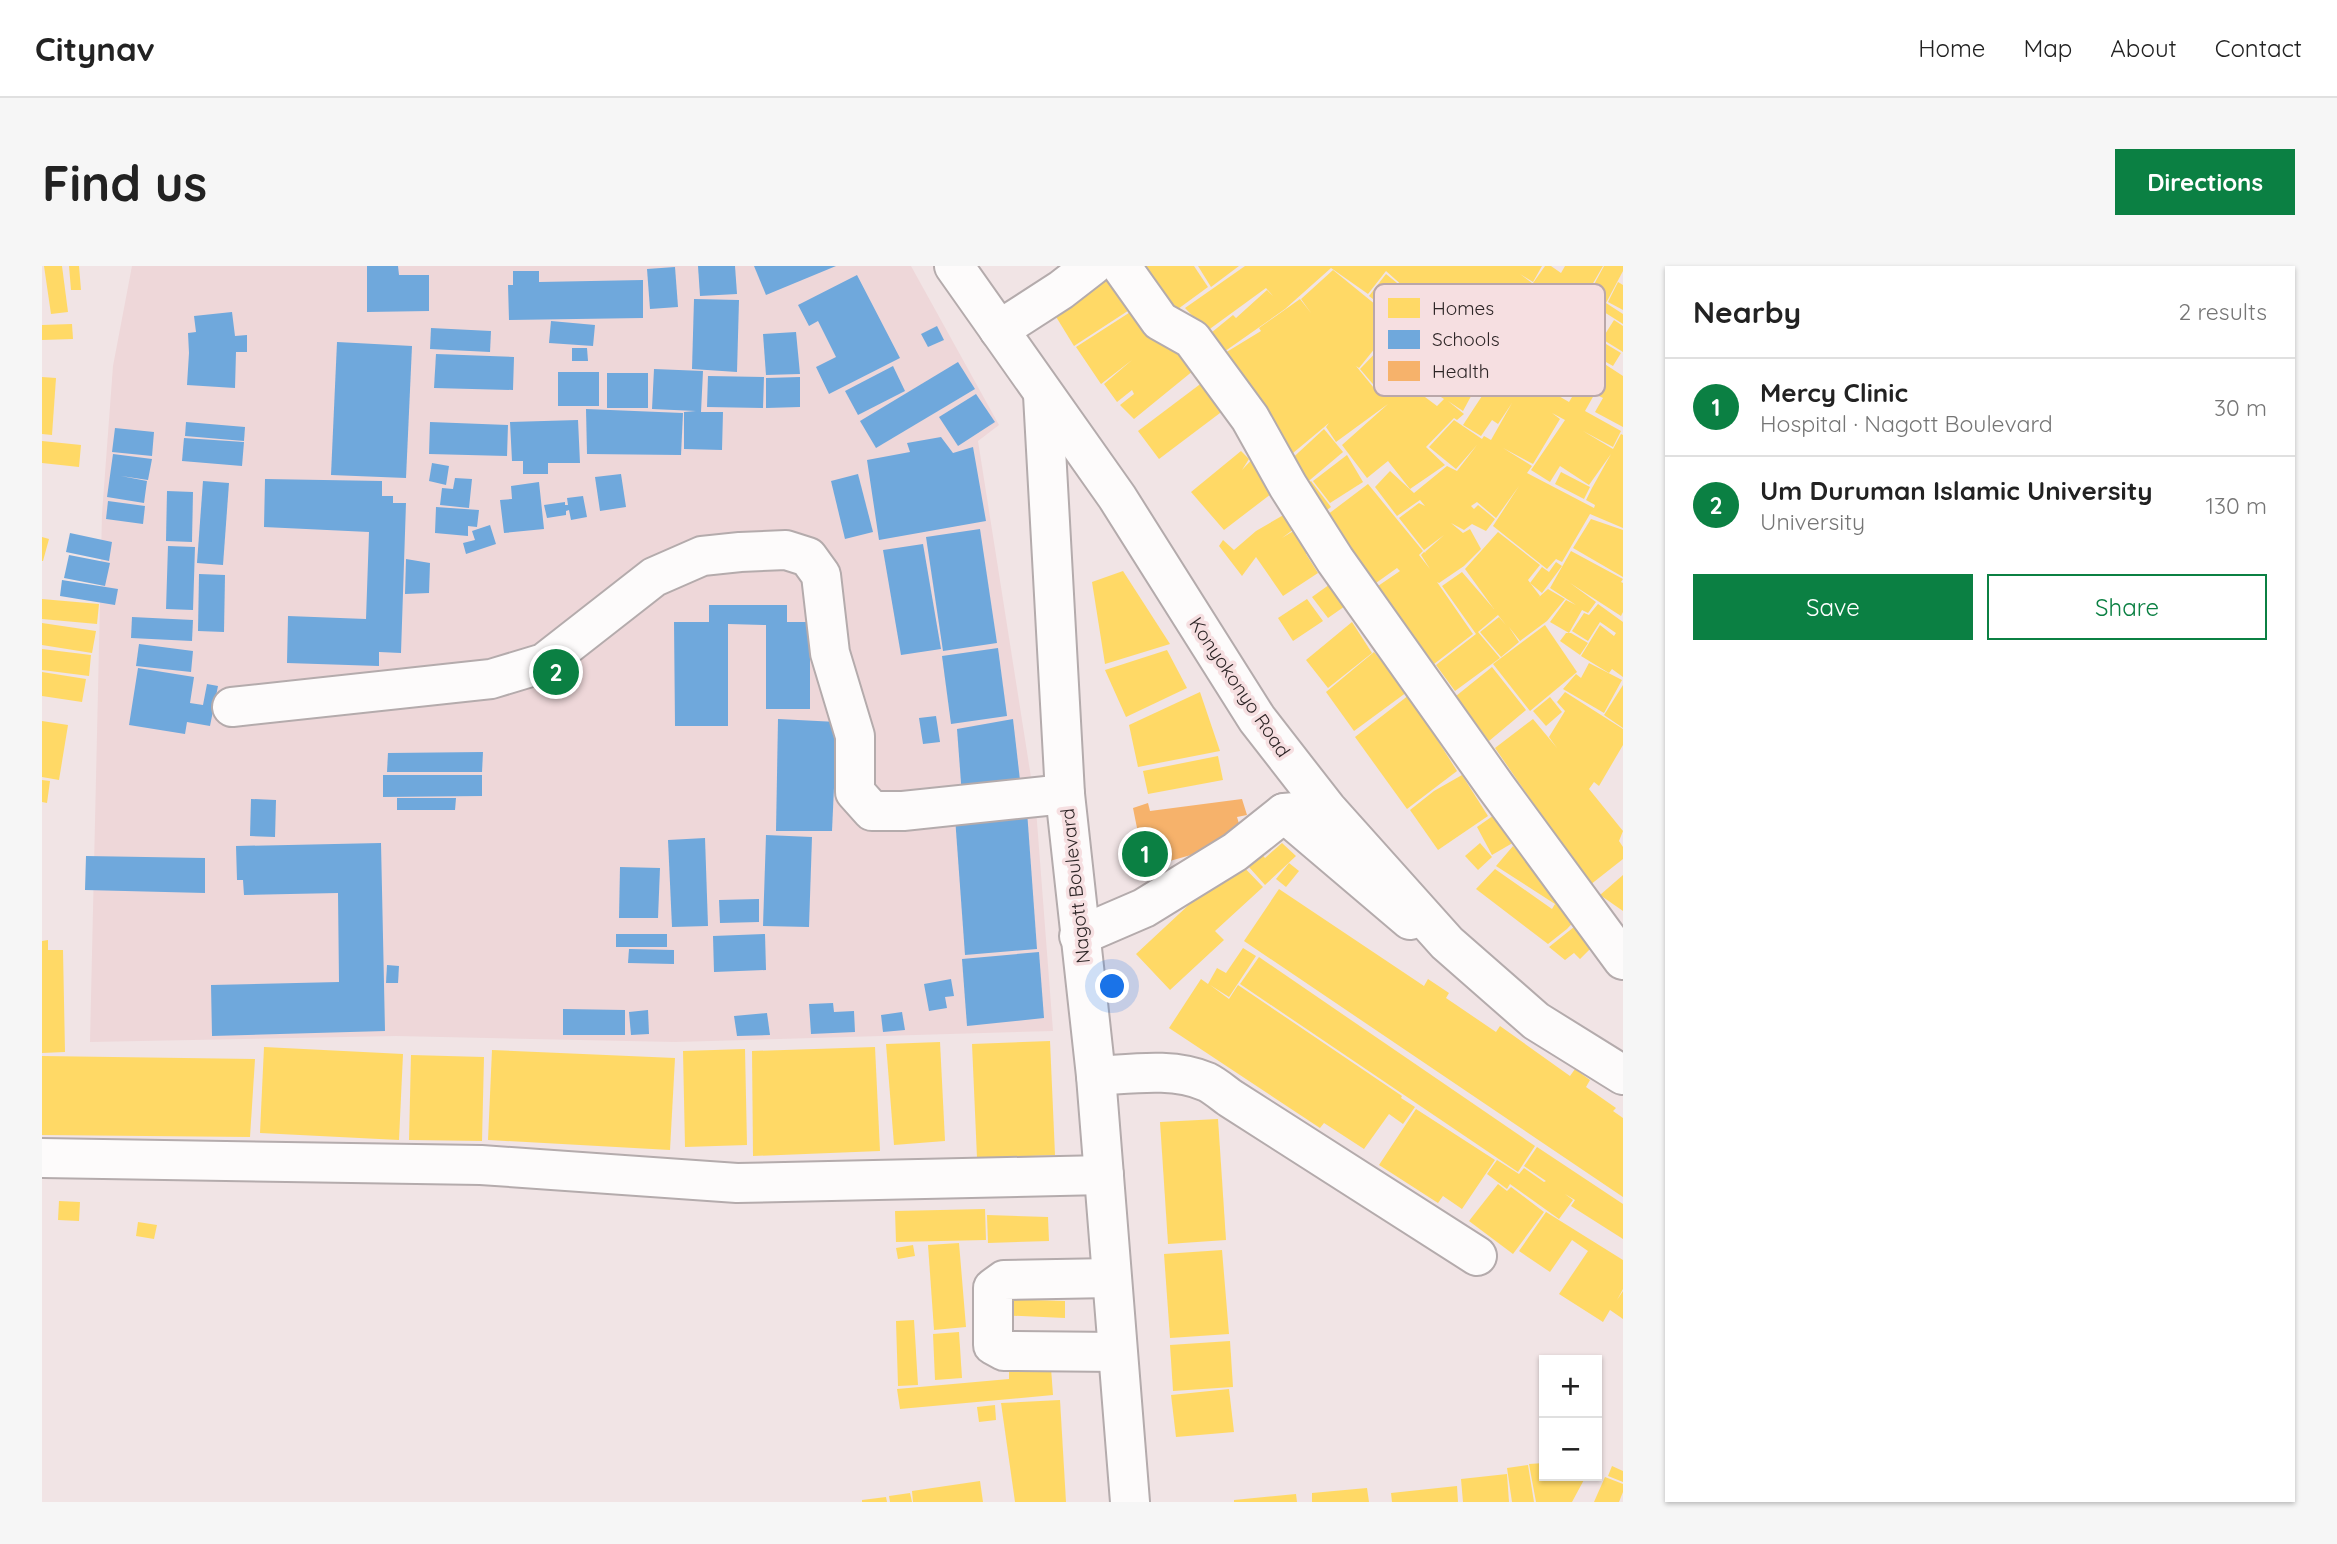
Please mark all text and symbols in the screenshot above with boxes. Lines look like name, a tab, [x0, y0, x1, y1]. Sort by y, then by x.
text: Citynav	[35, 28, 155, 69]
text: Home	[1918, 33, 1985, 63]
text: Map	[2023, 33, 2072, 63]
text: About	[2110, 33, 2177, 63]
text: Contact	[2215, 33, 2302, 63]
button: Directions	[2115, 149, 2295, 215]
text: Find us	[42, 152, 207, 213]
legend	[1374, 284, 1605, 396]
text: Nearby	[1693, 293, 1801, 331]
text: Homes	[1432, 296, 1494, 320]
text: 2 results	[2178, 297, 2267, 326]
text: Schools	[1432, 327, 1500, 351]
text: Health	[1432, 359, 1490, 383]
text: Mercy Clinic	[1760, 376, 1908, 409]
text: 1	[1712, 393, 1720, 422]
text: 30 m	[2214, 393, 2267, 422]
text: Hospital · Nagott Boulevard	[1760, 409, 2053, 438]
text: Um Duruman Islamic University	[1760, 474, 2153, 507]
text: 2	[1709, 491, 1723, 520]
text: 130 m	[2205, 491, 2267, 520]
text: University	[1760, 507, 1865, 536]
button: Save	[1693, 574, 1973, 640]
button: Share	[1987, 574, 2267, 640]
street label: Konyokonyo Road	[1184, 612, 1296, 762]
pin: 2	[533, 646, 579, 698]
street label: Nagott Boulevard	[1055, 807, 1095, 965]
pin: 1	[1122, 828, 1168, 880]
your location	[1095, 969, 1129, 1003]
map controls	[1539, 1355, 1602, 1481]
button: +	[1539, 1355, 1602, 1418]
button: −	[1539, 1418, 1602, 1481]

